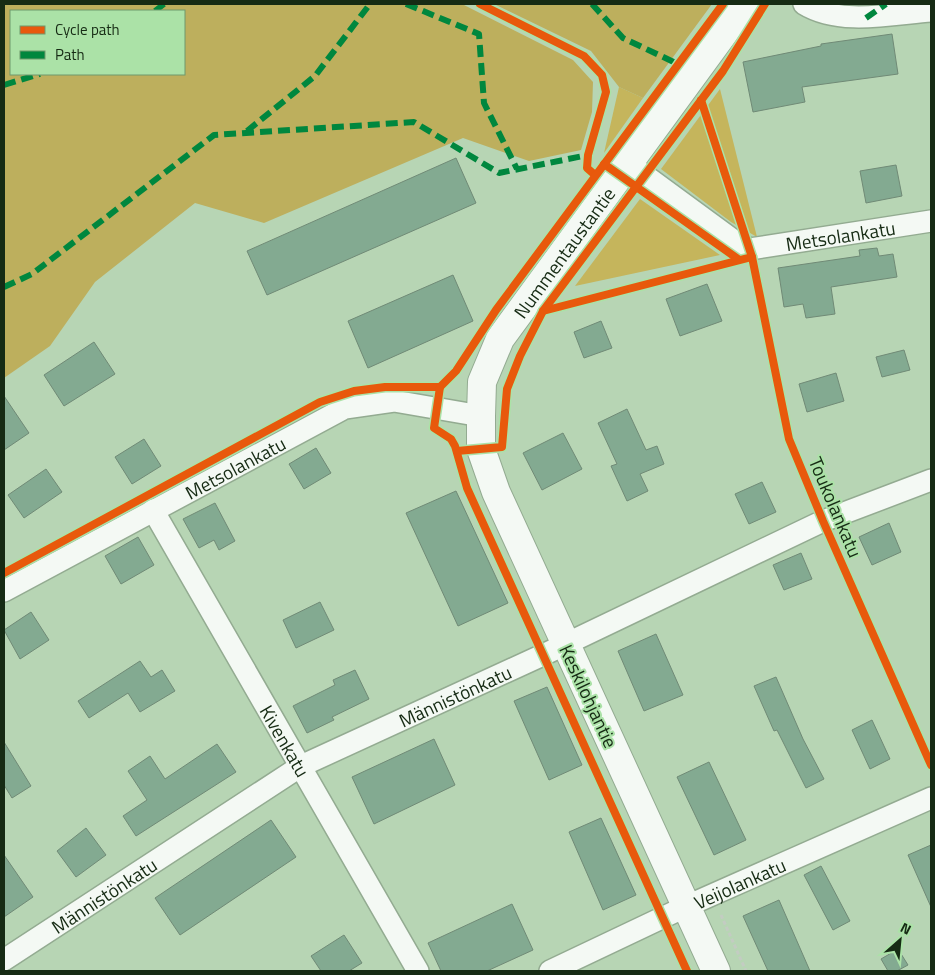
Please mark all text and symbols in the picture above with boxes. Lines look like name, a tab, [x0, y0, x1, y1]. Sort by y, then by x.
legend	[10, 10, 185, 75]
text: Cycle path	[55, 18, 120, 41]
text: Path	[55, 43, 85, 66]
street label: Nummentaustantie	[506, 180, 621, 324]
street label: Metsolankatu	[784, 212, 897, 258]
street label: Metsolankatu	[179, 428, 290, 506]
street label: Toukolankatu	[802, 452, 870, 562]
street label: Keskilohjantie	[552, 640, 626, 752]
street label: Männistönkatu	[394, 657, 516, 734]
street label: Kivenkatu	[253, 699, 318, 782]
street label: Männistönkatu	[45, 850, 162, 940]
street label: Veijolankatu	[689, 850, 790, 916]
north arrow	[875, 915, 925, 965]
text: N	[897, 916, 915, 940]

